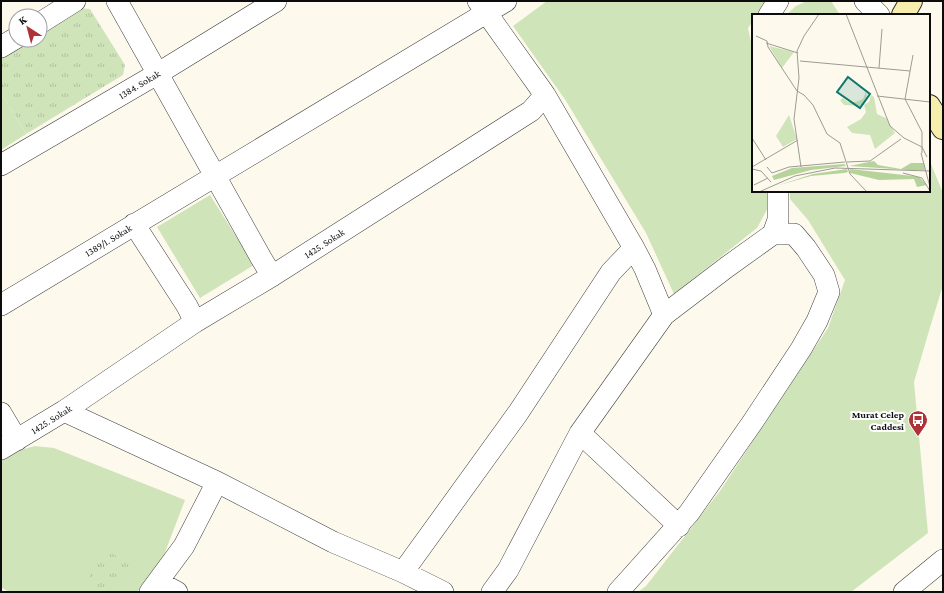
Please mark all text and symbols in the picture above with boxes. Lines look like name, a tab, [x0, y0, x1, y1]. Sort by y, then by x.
north arrow	[8, 8, 48, 48]
text: K	[16, 12, 29, 27]
inset map	[752, 14, 930, 192]
street label: 1384. Sokak	[117, 68, 162, 101]
street label: 1389/1. Sokak	[83, 222, 134, 259]
street label: 1425. Sokak	[302, 226, 347, 260]
street label: 1425. Sokak	[29, 403, 74, 436]
place label: Murat Celep Caddesi	[852, 409, 904, 432]
bus stop icon: Murat Celep Caddesi	[907, 409, 929, 437]

